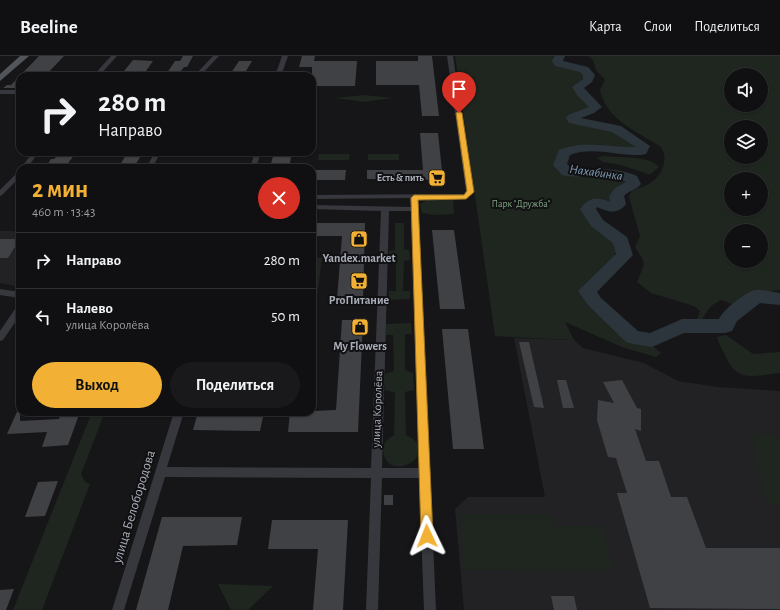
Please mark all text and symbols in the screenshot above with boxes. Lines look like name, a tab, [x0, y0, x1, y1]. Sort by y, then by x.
text: Beeline	[20, 18, 78, 37]
text: Карта	[589, 20, 622, 34]
text: Слои	[644, 20, 672, 34]
text: Поделиться	[694, 20, 760, 34]
map controls	[724, 68, 768, 268]
button: sound	[724, 68, 768, 112]
pin	[442, 72, 476, 113]
icon: arrive	[448, 78, 470, 100]
icon: right	[32, 88, 84, 140]
text: 280 m	[98, 89, 166, 117]
button: layers	[724, 120, 768, 164]
text: Направо	[98, 122, 162, 140]
water label: Нахабинка	[568, 163, 624, 183]
supermarket icon: Есть & пить	[427, 168, 447, 188]
button: +	[724, 172, 768, 216]
place label: Есть & пить	[377, 173, 424, 183]
button: close	[258, 177, 300, 219]
text: 2 мин	[32, 178, 88, 202]
park label: Парк "Дружба"	[492, 199, 551, 209]
text: 460 m · 13:43	[32, 206, 95, 219]
button: −	[724, 224, 768, 268]
shop icon: Yandex.market	[349, 229, 369, 249]
icon: right	[32, 250, 54, 272]
place label: Yandex.market	[322, 252, 396, 264]
text: Направо	[66, 253, 121, 268]
text: 280 m	[264, 253, 300, 268]
supermarket icon: ProПитание	[349, 271, 369, 291]
place label: ProПитание	[329, 294, 389, 306]
text: Налево	[66, 301, 113, 316]
icon: left	[32, 306, 54, 328]
text: 50 m	[271, 309, 300, 324]
shop icon: My Flowers	[350, 317, 370, 337]
text: улица Королёва	[66, 319, 149, 332]
place label: My Flowers	[333, 340, 387, 353]
button: Выход	[32, 362, 162, 408]
button: Поделиться	[170, 362, 300, 408]
street label: улица Королёва	[370, 370, 385, 449]
street label: улица Белобородова	[110, 448, 158, 566]
position arrow	[406, 515, 448, 557]

